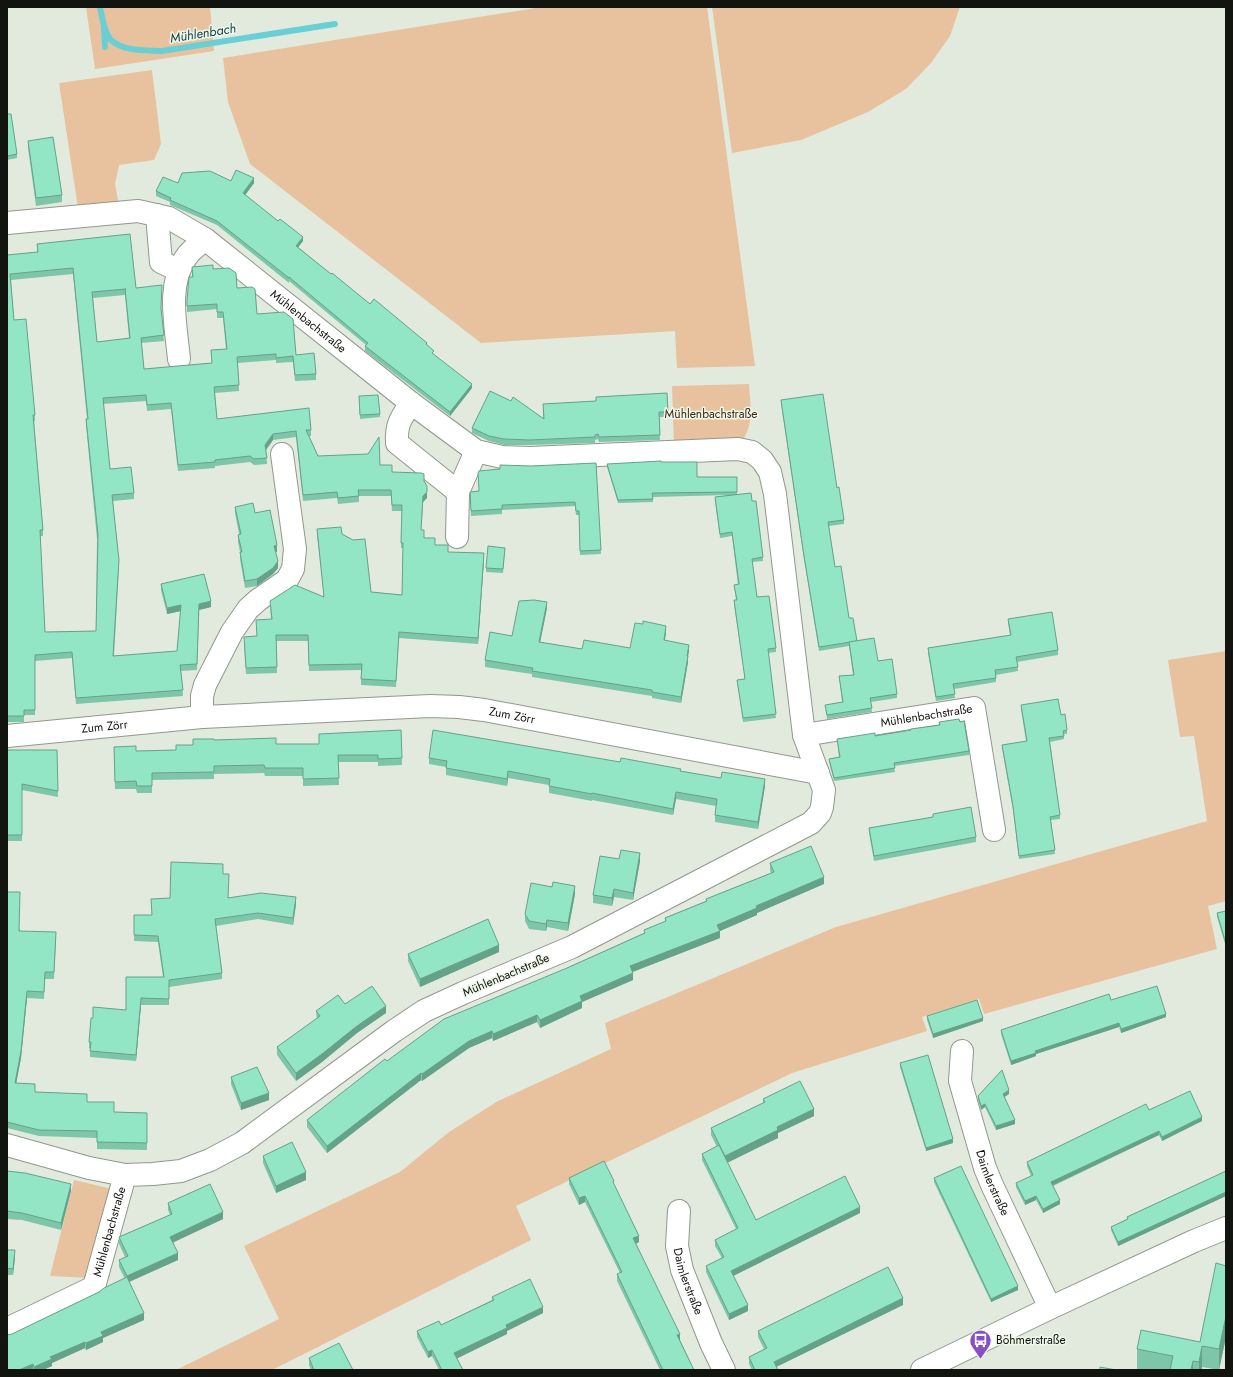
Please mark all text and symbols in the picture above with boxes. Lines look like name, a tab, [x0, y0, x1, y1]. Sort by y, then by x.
water label: Mühlenbach	[169, 18, 238, 48]
street label: Mühlenbachstraße	[266, 285, 350, 357]
park label: Mühlenbachstraße	[665, 405, 757, 423]
street label: Mühlenbachstraße	[879, 699, 974, 732]
street label: Zum Zörr	[488, 702, 537, 729]
street label: Zum Zörr	[81, 715, 129, 738]
street label: Mühlenbachstraße	[460, 949, 552, 1001]
street label: Daimlerstraße	[971, 1148, 1014, 1219]
street label: Mühlenbachstraße	[88, 1185, 130, 1279]
street label: Daimlerstraße	[669, 1246, 708, 1317]
bus stop icon: Böhmerstraße	[967, 1327, 993, 1360]
place label: Böhmerstraße	[996, 1331, 1066, 1349]

